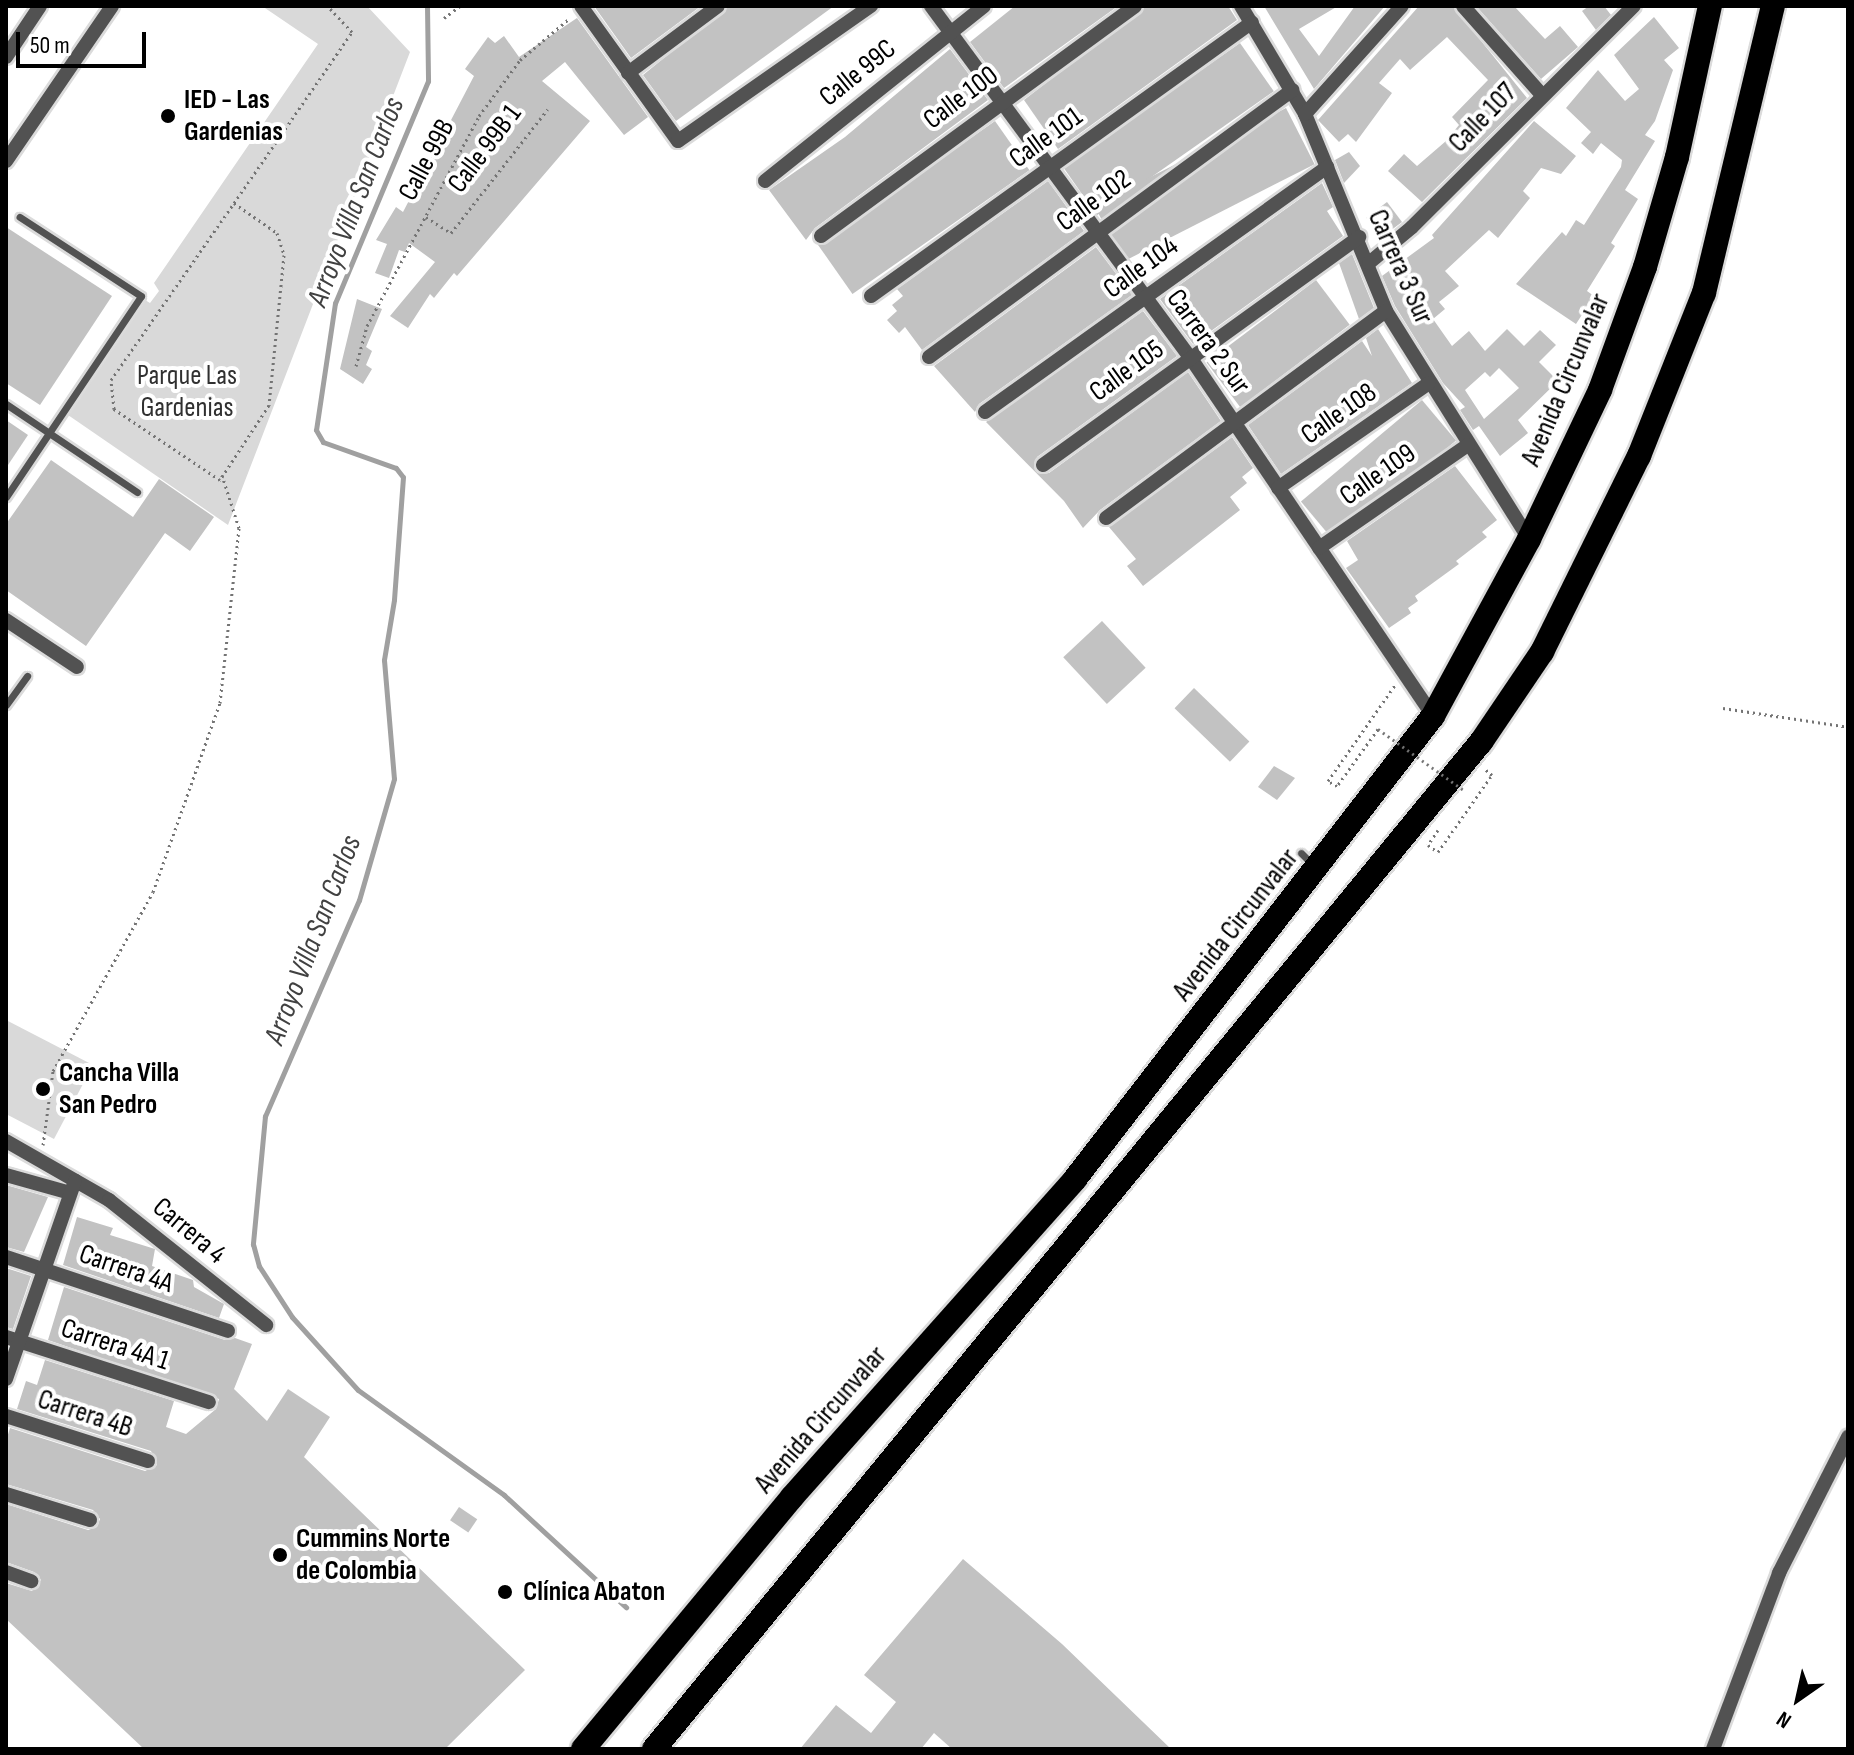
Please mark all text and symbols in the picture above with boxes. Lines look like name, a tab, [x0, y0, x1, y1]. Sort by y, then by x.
scale bar	[20, 16, 150, 66]
text: 50 m	[30, 31, 70, 60]
street label: Calle 99C	[813, 32, 903, 114]
street label: Calle 100	[917, 59, 1005, 137]
street label: Calle 107	[1442, 76, 1524, 160]
place label: IED - Las Gardenias	[184, 83, 283, 149]
water label: Arroyo Villa San Carlos	[300, 93, 412, 311]
street label: Calle 99B 1	[441, 98, 529, 200]
street label: Calle 101	[1003, 100, 1089, 176]
marker: IED - Las Gardenias	[159, 107, 177, 125]
street label: Calle 99B	[392, 114, 462, 206]
street label: Calle 102	[1050, 163, 1138, 239]
street label: Carrera 3 Sur	[1360, 205, 1440, 329]
street label: Calle 104	[1097, 230, 1185, 306]
street label: Carrera 2 Sur	[1159, 283, 1257, 401]
street label: Avenida Circunvalar	[1515, 289, 1617, 471]
street label: Calle 105	[1083, 333, 1171, 409]
park label: Parque Las Gardenias	[137, 359, 237, 425]
street label: Calle 108	[1295, 376, 1383, 452]
street label: Calle 109	[1334, 437, 1422, 513]
water label: Arroyo Villa San Carlos	[257, 831, 369, 1049]
street label: Avenida Circunvalar	[1166, 842, 1306, 1008]
place label: Cancha Villa San Pedro	[59, 1056, 179, 1122]
marker: Cancha Villa San Pedro	[34, 1080, 52, 1098]
street label: Carrera 4	[146, 1191, 232, 1271]
street label: Carrera 4A	[75, 1237, 177, 1301]
street label: Carrera 4A 1	[57, 1312, 173, 1378]
street label: Avenida Circunvalar	[748, 1340, 894, 1500]
street label: Carrera 4B	[33, 1383, 137, 1445]
place label: Cummins Norte de Colombia	[296, 1522, 450, 1588]
marker: Cummins Norte de Colombia	[271, 1546, 289, 1564]
place label: Clínica Abaton	[523, 1575, 665, 1609]
marker: Clínica Abaton	[494, 1581, 516, 1603]
north arrow	[1758, 1659, 1838, 1739]
text: N	[1772, 1705, 1797, 1734]

